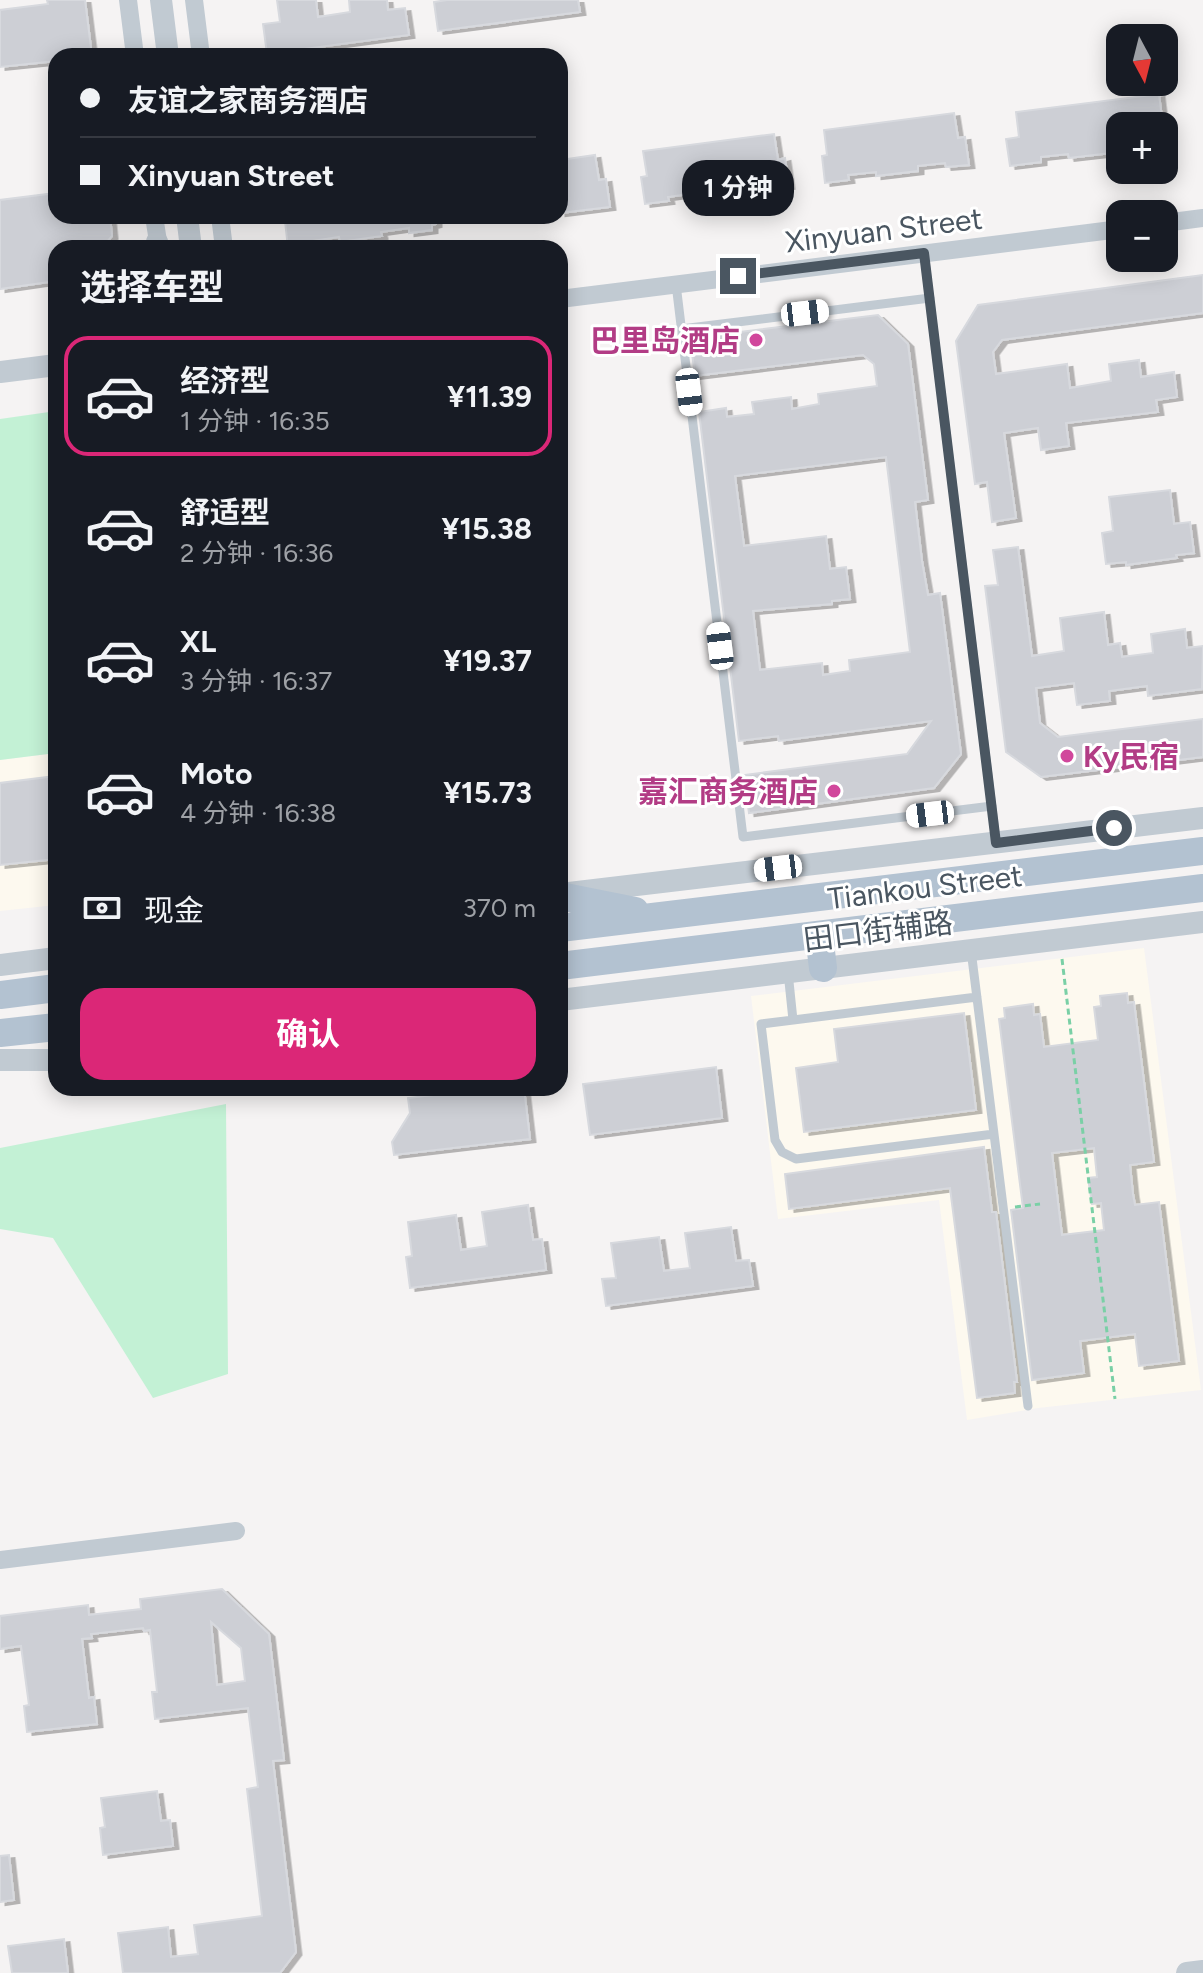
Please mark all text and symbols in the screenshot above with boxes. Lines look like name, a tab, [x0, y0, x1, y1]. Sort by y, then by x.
north arrow	[1106, 24, 1178, 96]
map controls	[1106, 24, 1178, 272]
text: 友谊之家商务酒店	[128, 82, 368, 119]
button: +	[1106, 112, 1178, 184]
text: Xinyuan Street	[128, 157, 334, 194]
callout: 1 分钟	[682, 160, 794, 216]
text: 1 分钟	[703, 172, 773, 204]
street label: Xinyuan Street	[784, 200, 984, 260]
button: −	[1106, 200, 1178, 272]
route end	[720, 258, 756, 294]
text: 选择车型	[80, 266, 224, 309]
car	[780, 298, 830, 328]
place label: 巴里岛酒店	[590, 322, 740, 359]
marker: 巴里岛酒店	[747, 331, 765, 349]
icon: car	[84, 360, 156, 432]
text: 经济型	[180, 362, 270, 399]
car	[674, 367, 704, 417]
text: ¥11.39	[447, 378, 532, 415]
text: 1 分钟 · 16:35	[180, 405, 330, 437]
icon: car	[84, 492, 156, 564]
text: 舒适型	[180, 494, 270, 531]
text: ¥15.38	[442, 510, 532, 547]
text: 2 分钟 · 16:36	[180, 537, 333, 569]
car	[705, 621, 735, 671]
text: XL	[180, 623, 216, 660]
icon: car	[84, 624, 156, 696]
text: ¥19.37	[443, 642, 532, 679]
text: 3 分钟 · 16:37	[180, 665, 332, 697]
place label: Ky民宿	[1083, 738, 1179, 775]
marker: Ky民宿	[1058, 747, 1076, 765]
text: Moto	[180, 755, 252, 792]
icon: car	[84, 756, 156, 828]
place label: 嘉汇商务酒店	[638, 773, 818, 810]
text: ¥15.73	[443, 774, 532, 811]
marker: 嘉汇商务酒店	[825, 782, 843, 800]
text: 4 分钟 · 16:38	[180, 797, 336, 829]
car	[905, 799, 955, 829]
route start	[1096, 810, 1132, 846]
car	[753, 853, 803, 883]
street label: Tiankou Street	[826, 857, 1024, 917]
icon: cash	[80, 886, 124, 930]
text: 现金	[144, 892, 204, 929]
text: 370 m	[463, 892, 536, 924]
street label: 田口街辅路	[801, 903, 955, 959]
button: 确认	[80, 988, 536, 1080]

